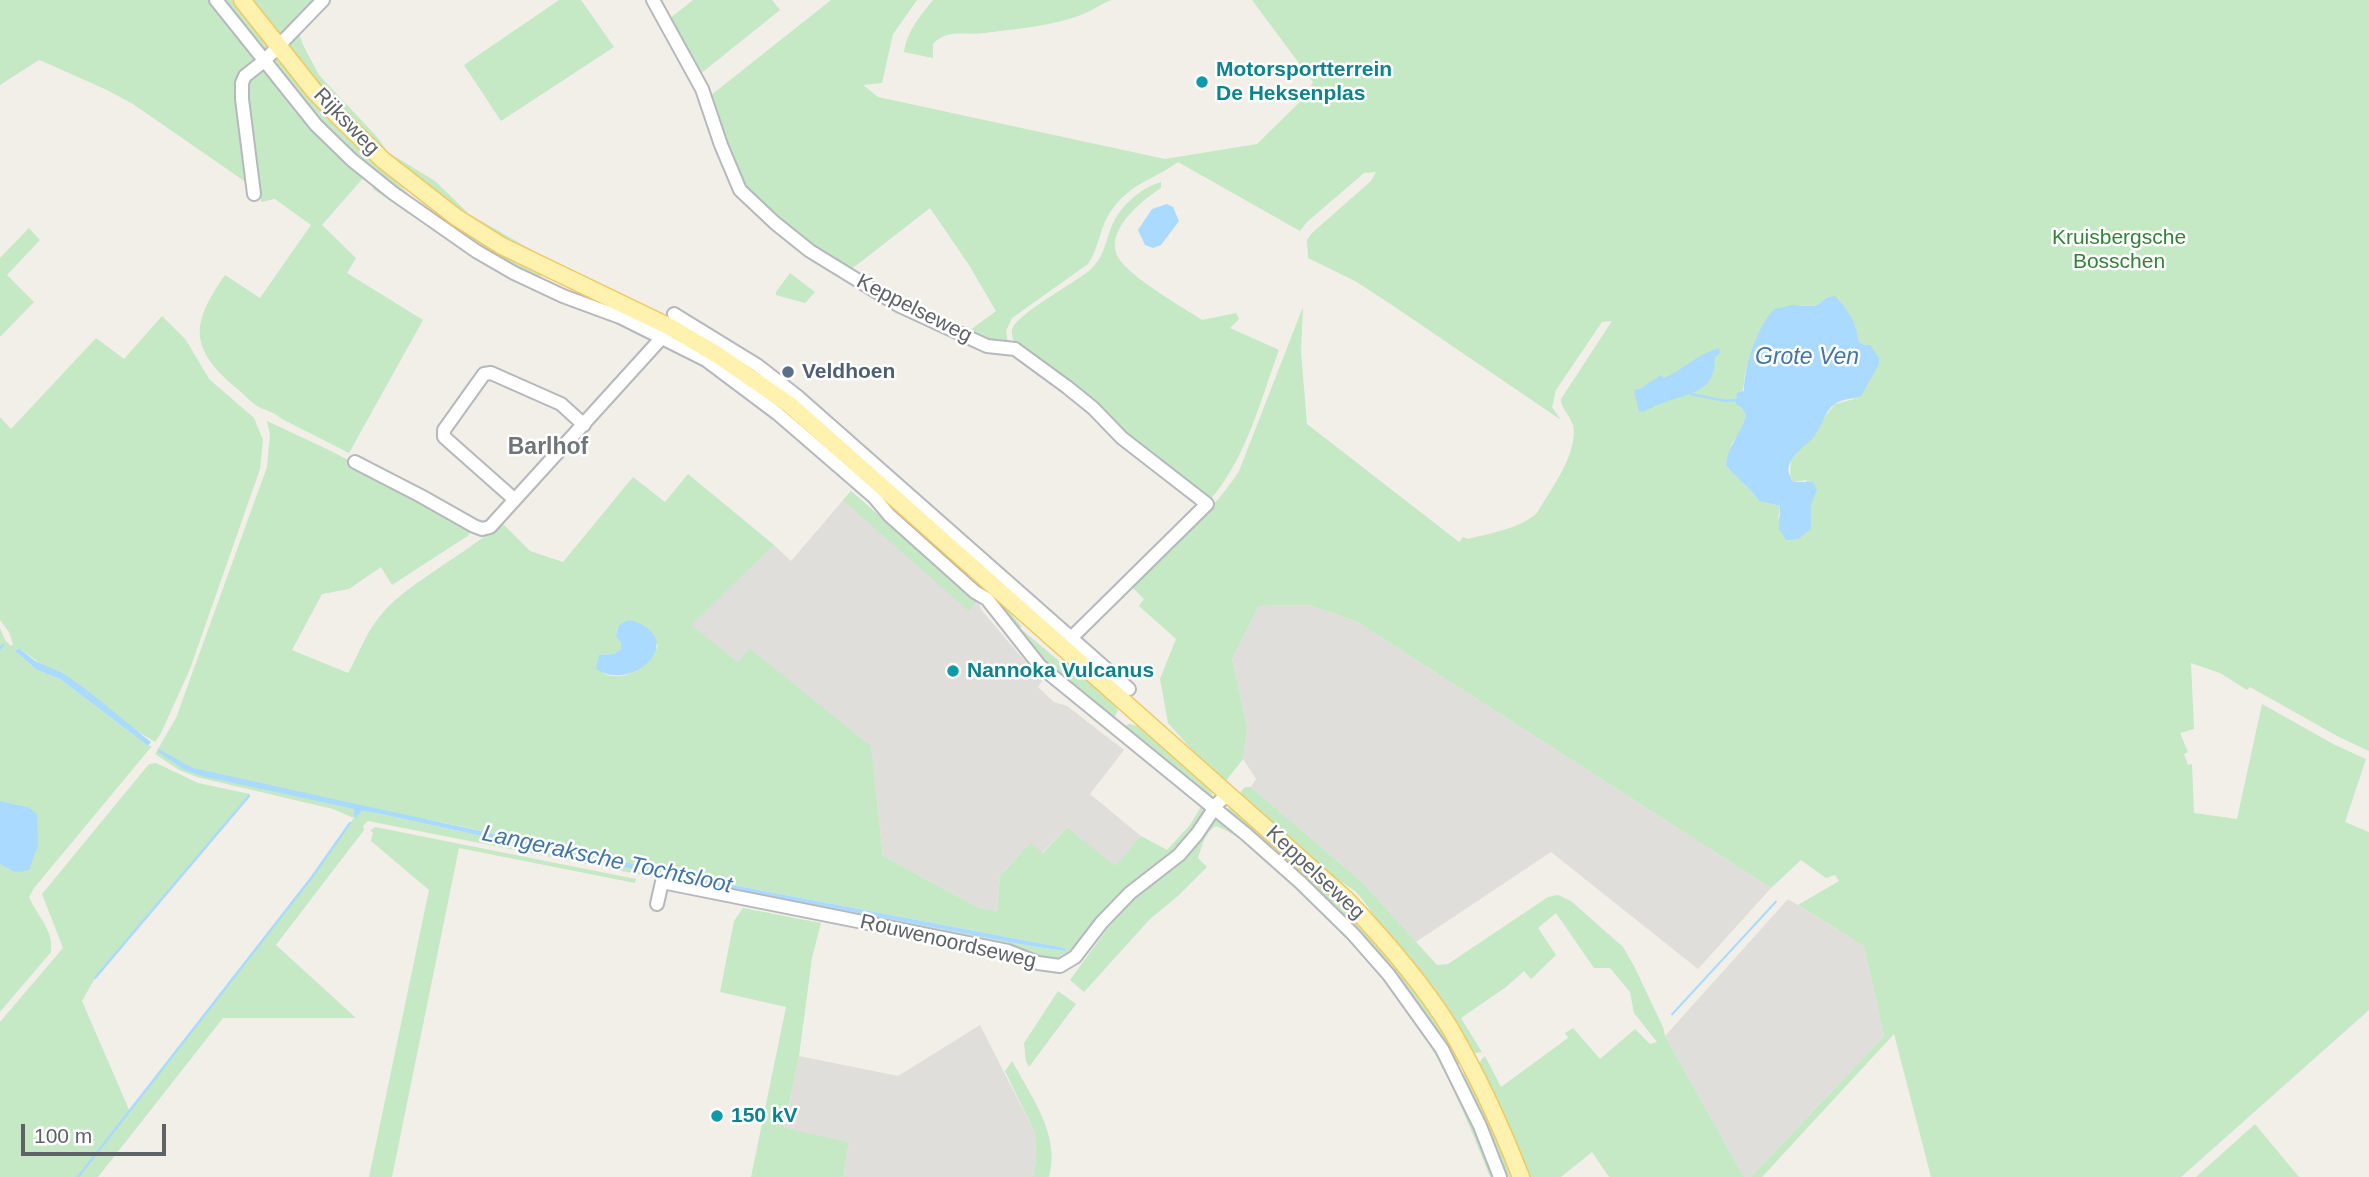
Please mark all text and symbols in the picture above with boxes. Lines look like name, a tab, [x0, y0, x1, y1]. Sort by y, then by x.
place label: Motorsportterrein De Heksenplas	[1216, 57, 1392, 107]
marker: Motorsportterrein De Heksenplas	[1194, 74, 1210, 90]
street label: Rijksweg	[308, 83, 384, 161]
park label: Kruisbergsche Bosschen	[2052, 225, 2186, 275]
street label: Keppelseweg	[852, 269, 976, 349]
water label: Grote Ven	[1755, 344, 1859, 372]
place label: Veldhoen	[802, 359, 895, 385]
marker: Veldhoen	[780, 364, 796, 380]
district label: Barlhof	[508, 434, 588, 462]
place label: Nannoka Vulcanus	[967, 658, 1154, 684]
marker: Nannoka Vulcanus	[945, 663, 961, 679]
water label: Langeraksche Tochtsloot	[479, 820, 735, 900]
street label: Keppelseweg	[1260, 821, 1370, 925]
street label: Rouwenoordseweg	[858, 910, 1038, 974]
place label: 150 kV	[731, 1103, 798, 1129]
marker: 150 kV	[709, 1108, 725, 1124]
scale bar	[24, 1110, 170, 1154]
text: 100 m	[34, 1124, 92, 1147]

